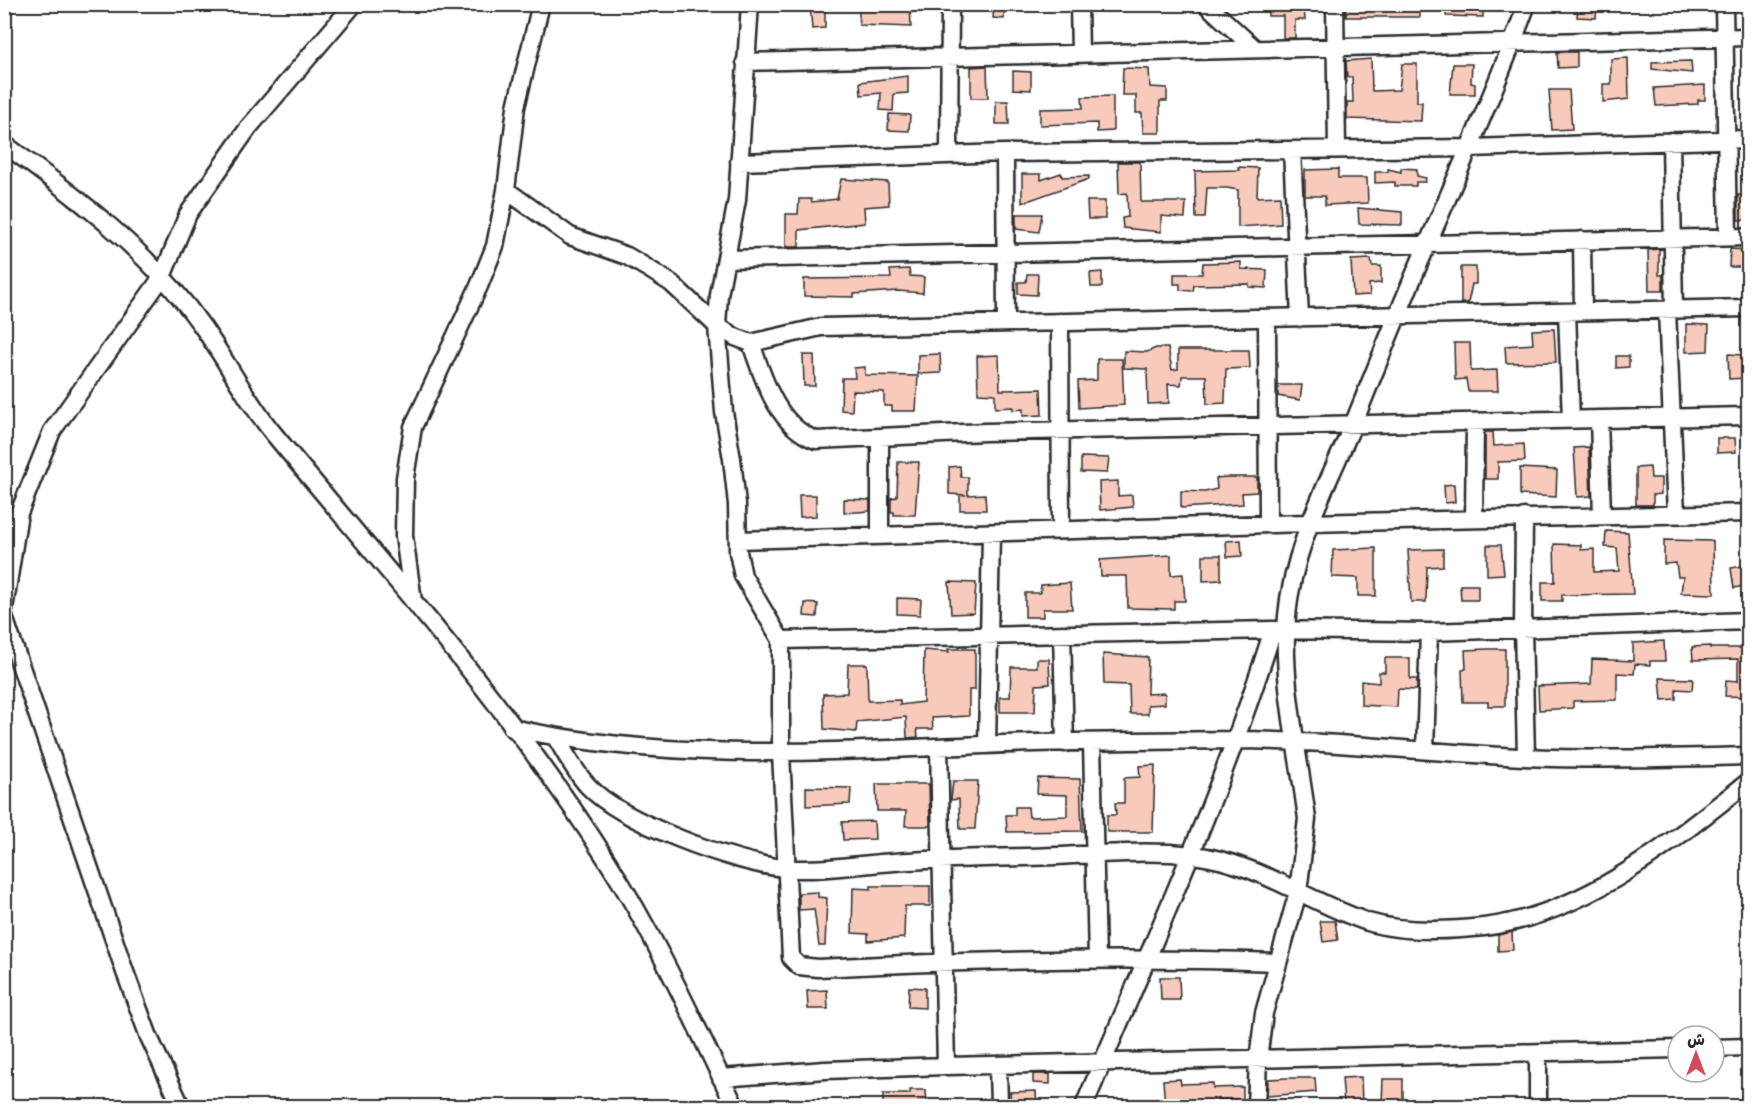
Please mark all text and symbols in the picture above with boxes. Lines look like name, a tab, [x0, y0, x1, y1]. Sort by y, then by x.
north arrow	[1666, 1024, 1726, 1084]
text: ش	[1687, 1029, 1705, 1049]

